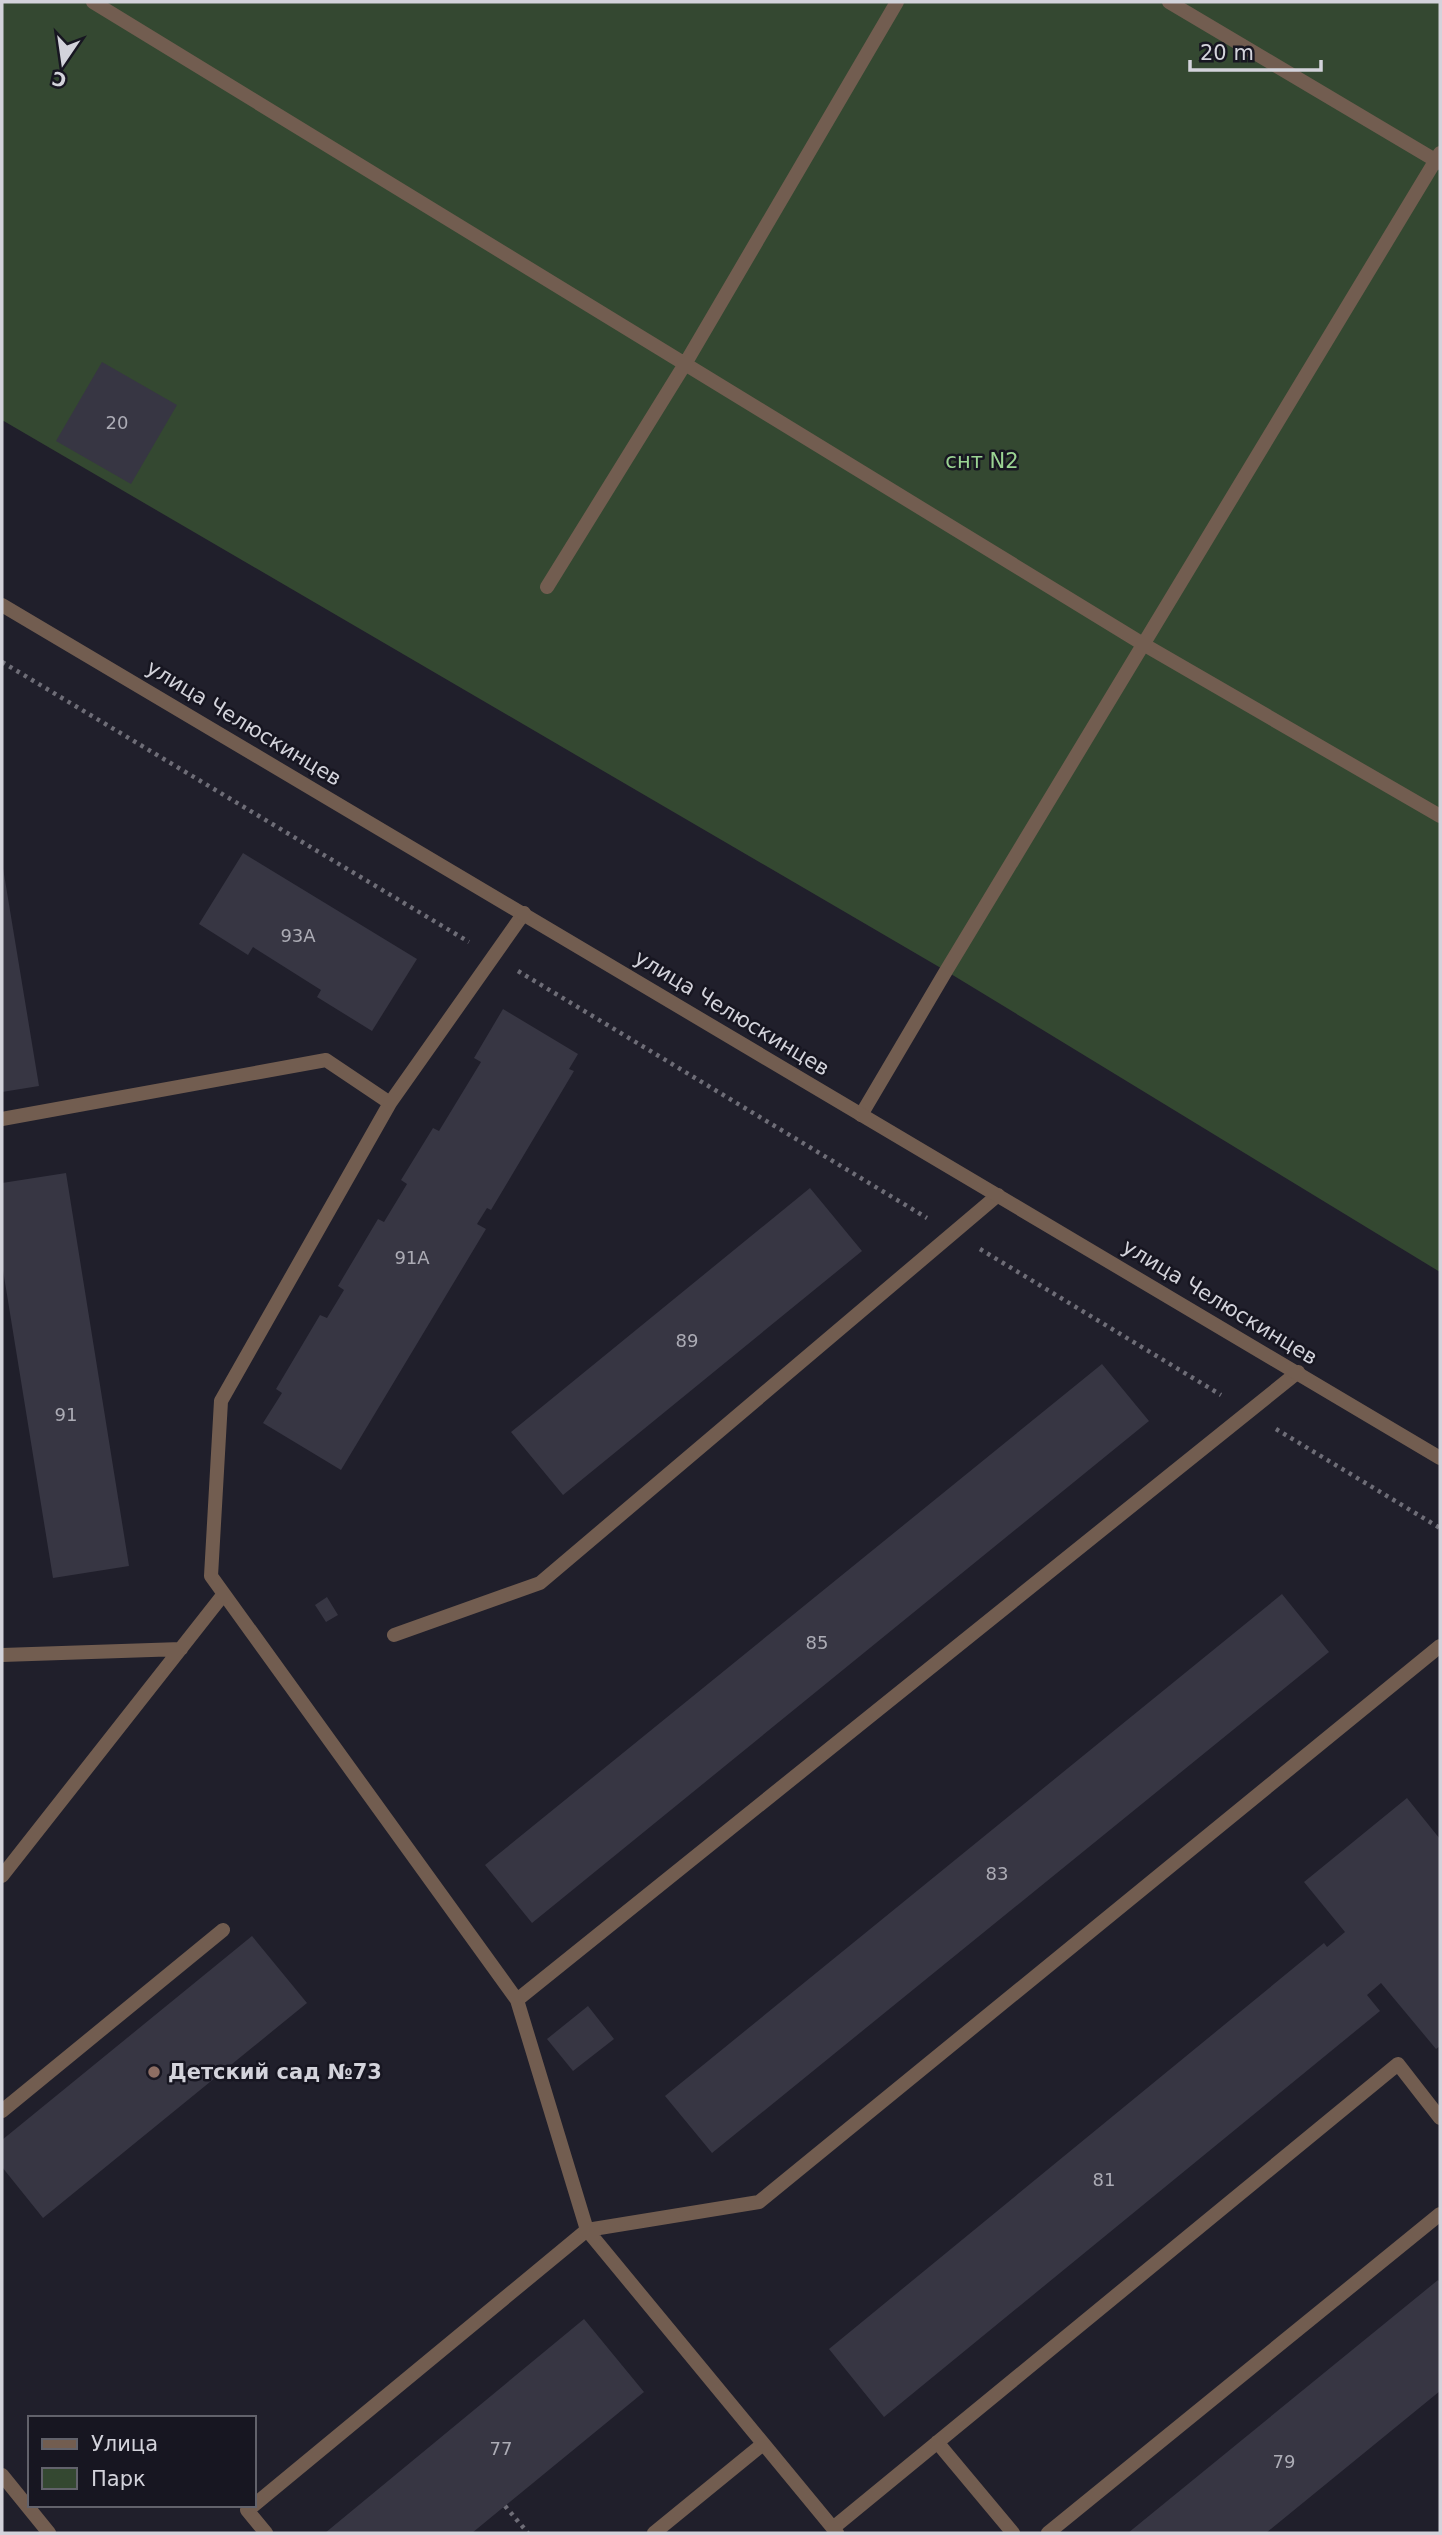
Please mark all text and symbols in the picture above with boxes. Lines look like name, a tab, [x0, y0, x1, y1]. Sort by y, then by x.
north arrow	[28, 28, 98, 98]
scale bar	[1190, 28, 1321, 72]
text: 20 m	[1200, 41, 1254, 65]
text: С	[50, 67, 68, 92]
house number: 20	[106, 412, 128, 433]
park label: снт N2	[945, 449, 1019, 473]
street label: улица Челюскинцев	[142, 655, 346, 791]
house number: 93А	[280, 925, 316, 946]
street label: улица Челюскинцев	[630, 945, 834, 1081]
street label: улица Челюскинцев	[1118, 1234, 1322, 1370]
house number: 91А	[394, 1247, 430, 1268]
house number: 89	[676, 1330, 698, 1351]
house number: 91	[55, 1404, 77, 1425]
house number: 85	[806, 1632, 828, 1653]
house number: 83	[986, 1863, 1008, 1884]
place label: Детский сад №73	[168, 2060, 382, 2084]
marker: Детский сад №73	[146, 2064, 162, 2080]
house number: 81	[1093, 2169, 1115, 2190]
legend	[28, 2416, 256, 2507]
text: Улица	[91, 2432, 158, 2456]
house number: 77	[490, 2438, 512, 2459]
house number: 79	[1273, 2451, 1295, 2472]
text: Парк	[91, 2467, 146, 2491]

